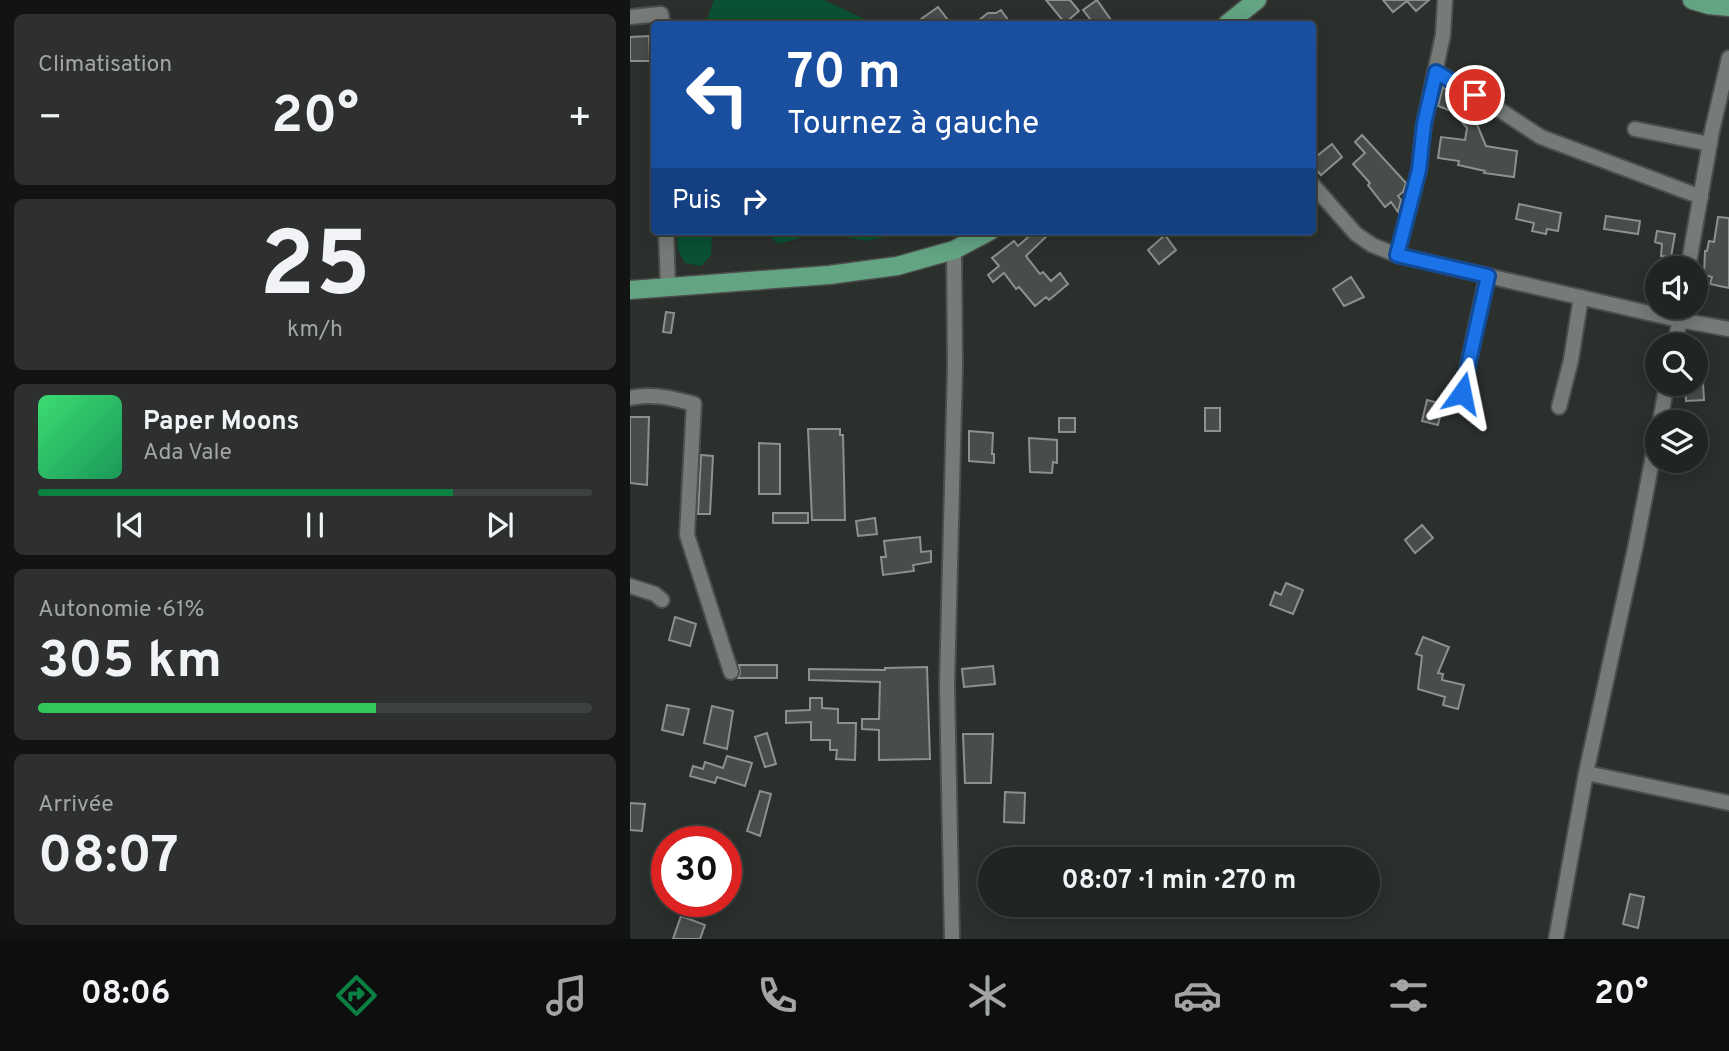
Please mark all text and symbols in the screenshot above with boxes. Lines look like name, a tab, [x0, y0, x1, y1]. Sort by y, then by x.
text: 70 m	[787, 44, 901, 106]
icon: left	[672, 49, 763, 140]
text: Climatisation	[38, 51, 172, 80]
pin	[1445, 65, 1505, 125]
icon: arrive	[1456, 76, 1494, 114]
text: 20°	[271, 85, 359, 151]
text: −	[38, 95, 63, 144]
text: +	[567, 95, 592, 144]
text: Tournez à gauche	[787, 105, 1039, 145]
icon: right	[735, 182, 773, 220]
text: Puis	[672, 185, 721, 218]
text: 25	[259, 213, 371, 328]
map controls	[1645, 256, 1708, 473]
button: sound	[1645, 256, 1708, 319]
text: km/h	[287, 316, 343, 345]
button: search	[1645, 333, 1708, 396]
position arrow	[1425, 356, 1499, 430]
text: Paper Moons	[143, 406, 299, 439]
button: layers	[1645, 410, 1708, 473]
text: Ada Vale	[143, 439, 232, 468]
icon: previous	[111, 506, 149, 544]
icon: pause	[296, 506, 334, 544]
icon: next	[481, 506, 519, 544]
text: Autonomie · 61%	[38, 596, 204, 625]
text: 305 km	[38, 630, 222, 696]
text: Arrivée	[38, 791, 114, 820]
text: 08:07	[38, 825, 179, 891]
speed limit sign: 30	[651, 826, 742, 917]
text: 08:07 · 1 min · 270 m	[1062, 865, 1296, 898]
icon: directions	[332, 971, 381, 1020]
icon: music	[542, 971, 591, 1020]
icon: phone	[753, 971, 802, 1020]
icon: climate	[963, 971, 1012, 1020]
icon: car	[1173, 971, 1222, 1020]
icon: filters	[1384, 971, 1433, 1020]
text: 08:06	[81, 975, 170, 1015]
text: 20°	[1594, 975, 1648, 1015]

